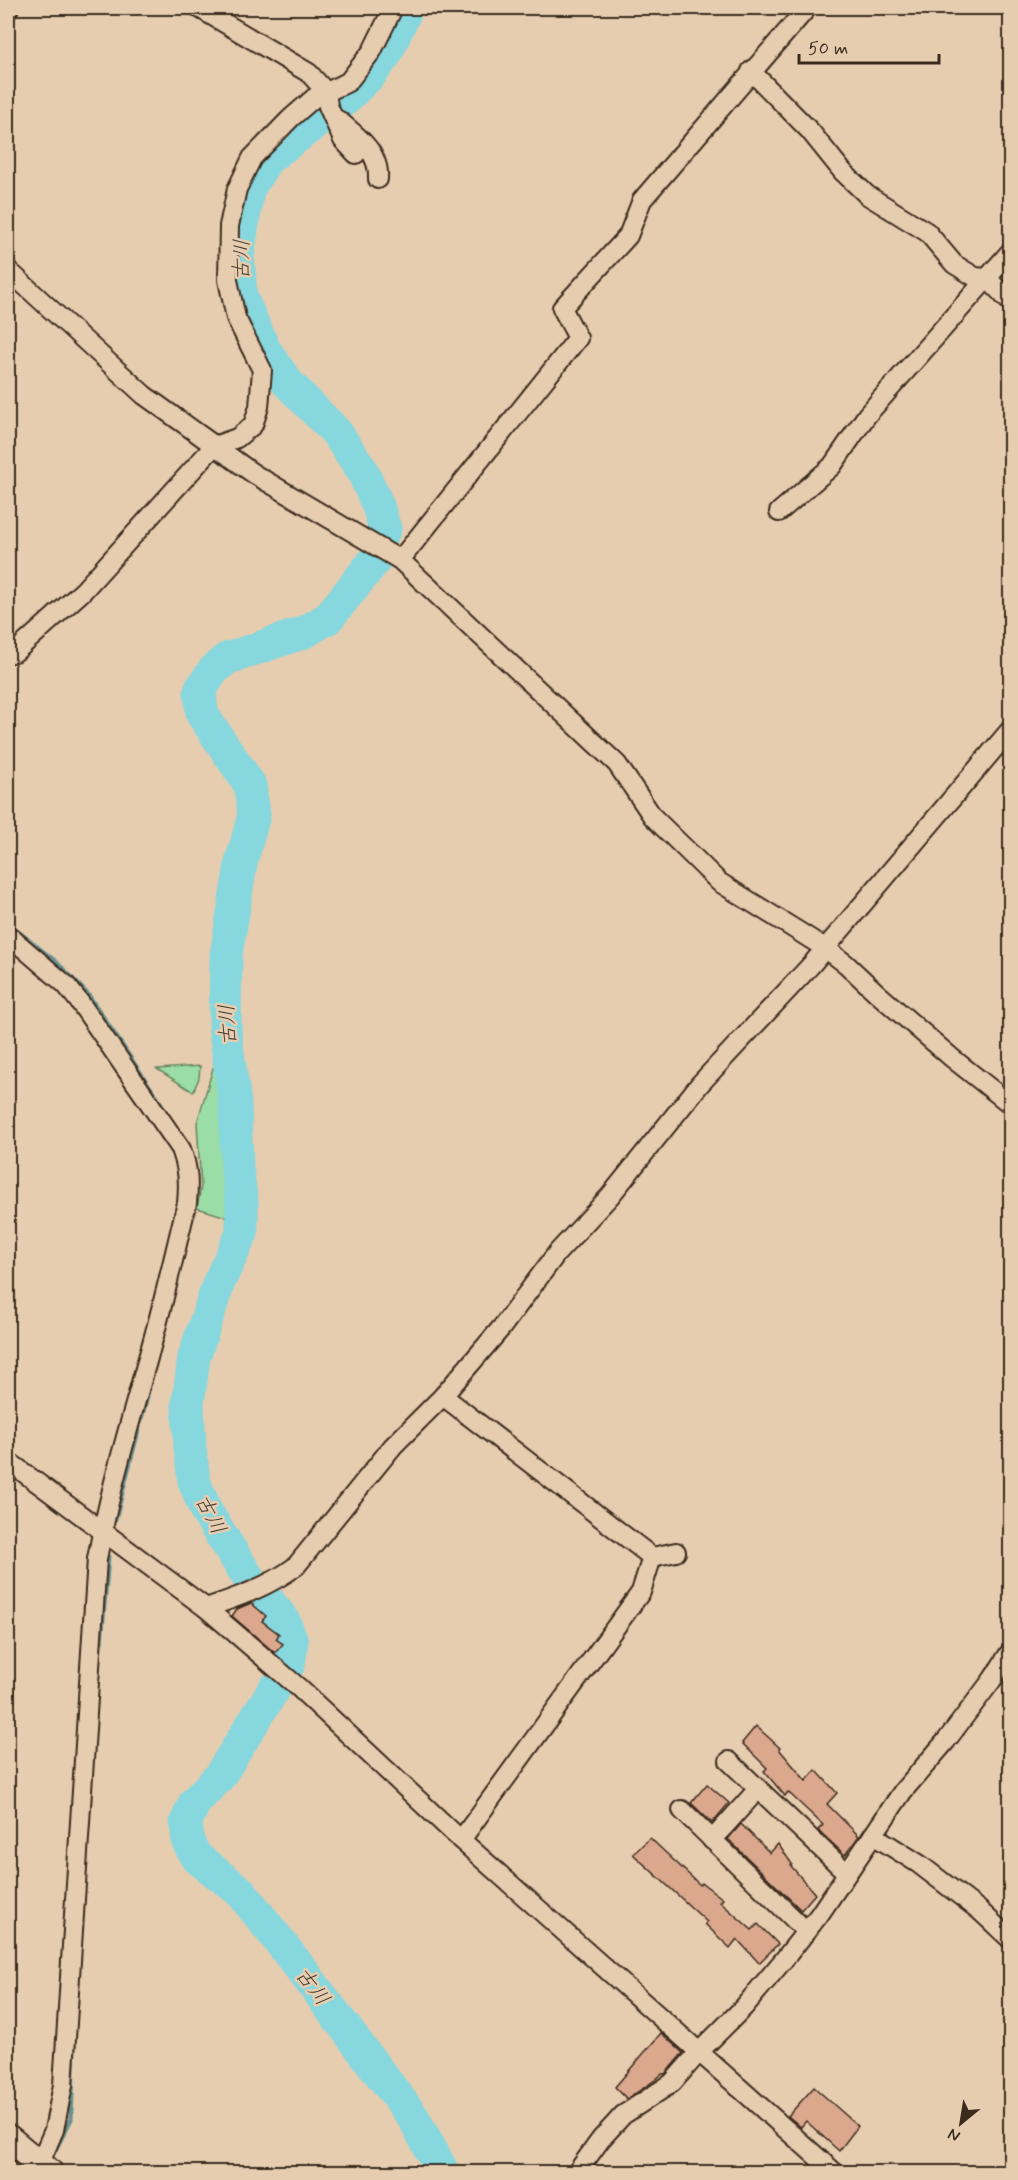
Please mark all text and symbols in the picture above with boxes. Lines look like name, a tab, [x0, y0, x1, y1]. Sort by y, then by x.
scale bar	[799, 27, 938, 65]
text: 50 m	[808, 37, 848, 61]
water label: 古川	[228, 239, 256, 281]
water label: 古川	[213, 1003, 243, 1047]
water label: 古川	[188, 1489, 232, 1540]
water label: 古川	[288, 1961, 336, 2012]
north arrow	[931, 2093, 991, 2153]
text: N	[944, 2123, 964, 2146]

